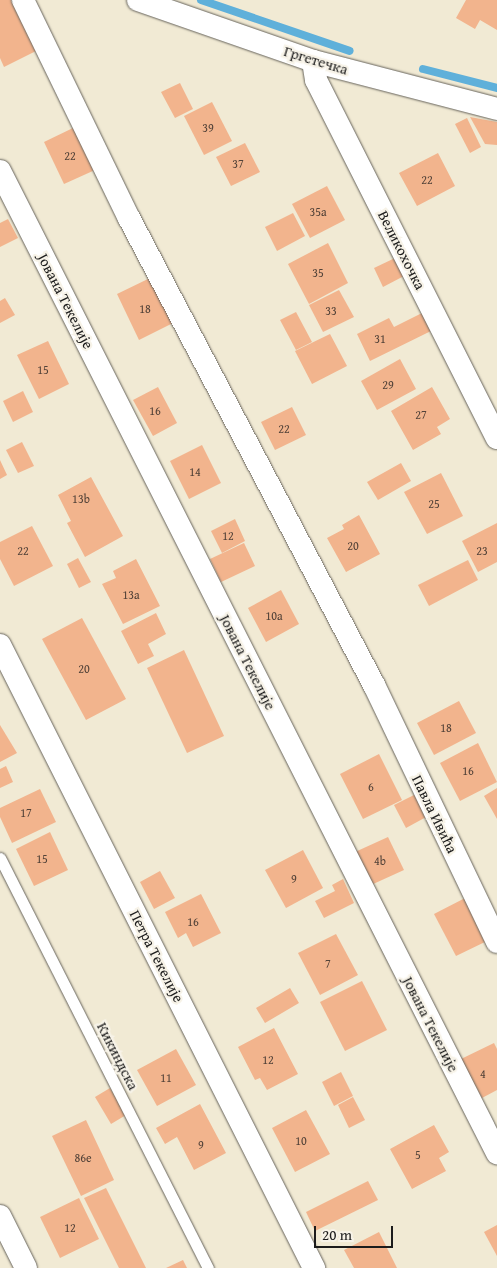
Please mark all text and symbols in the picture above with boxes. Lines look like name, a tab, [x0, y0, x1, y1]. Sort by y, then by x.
street label: Гргетечка	[282, 42, 350, 78]
house number: 39	[202, 121, 214, 135]
house number: 22	[64, 149, 76, 163]
house number: 37	[232, 157, 244, 171]
house number: 22	[421, 173, 433, 187]
house number: 35a	[309, 205, 327, 219]
street label: Великохочка	[374, 207, 430, 293]
street label: Јована Текелије	[34, 250, 98, 352]
house number: 35	[312, 266, 324, 280]
house number: 18	[139, 302, 151, 316]
house number: 33	[325, 304, 337, 318]
house number: 31	[374, 332, 386, 346]
house number: 15	[37, 363, 49, 377]
house number: 29	[382, 378, 394, 392]
house number: 16	[149, 404, 161, 418]
house number: 27	[415, 408, 427, 422]
house number: 22	[278, 422, 290, 436]
house number: 14	[189, 465, 201, 479]
house number: 13b	[72, 492, 90, 506]
house number: 25	[428, 497, 440, 511]
house number: 12	[222, 529, 234, 543]
house number: 20	[347, 539, 359, 553]
house number: 22	[17, 544, 29, 558]
house number: 23	[476, 544, 488, 558]
house number: 13a	[122, 588, 140, 602]
house number: 10a	[265, 609, 283, 623]
street label: Јована Текелије	[216, 611, 280, 713]
house number: 20	[78, 662, 90, 676]
house number: 18	[440, 721, 452, 735]
house number: 16	[462, 764, 474, 778]
street label: Павла Ивића	[408, 772, 462, 856]
house number: 6	[368, 780, 374, 794]
house number: 17	[20, 806, 32, 820]
house number: 15	[36, 852, 48, 866]
house number: 4b	[374, 854, 386, 868]
house number: 9	[291, 872, 297, 886]
street label: Петра Текелије	[126, 907, 188, 1005]
house number: 16	[187, 915, 199, 929]
house number: 7	[325, 957, 331, 971]
street label: Јована Текелије	[399, 973, 463, 1075]
street label: Кикиндска	[93, 1019, 143, 1093]
house number: 12	[262, 1053, 274, 1067]
house number: 4	[480, 1067, 486, 1081]
house number: 11	[160, 1071, 172, 1085]
house number: 10	[295, 1134, 307, 1148]
house number: 9	[198, 1138, 204, 1152]
house number: 5	[415, 1148, 421, 1162]
house number: 86e	[74, 1151, 92, 1165]
scale bar	[317, 1216, 396, 1248]
house number: 12	[64, 1221, 76, 1235]
text: 20 m	[322, 1224, 352, 1245]

